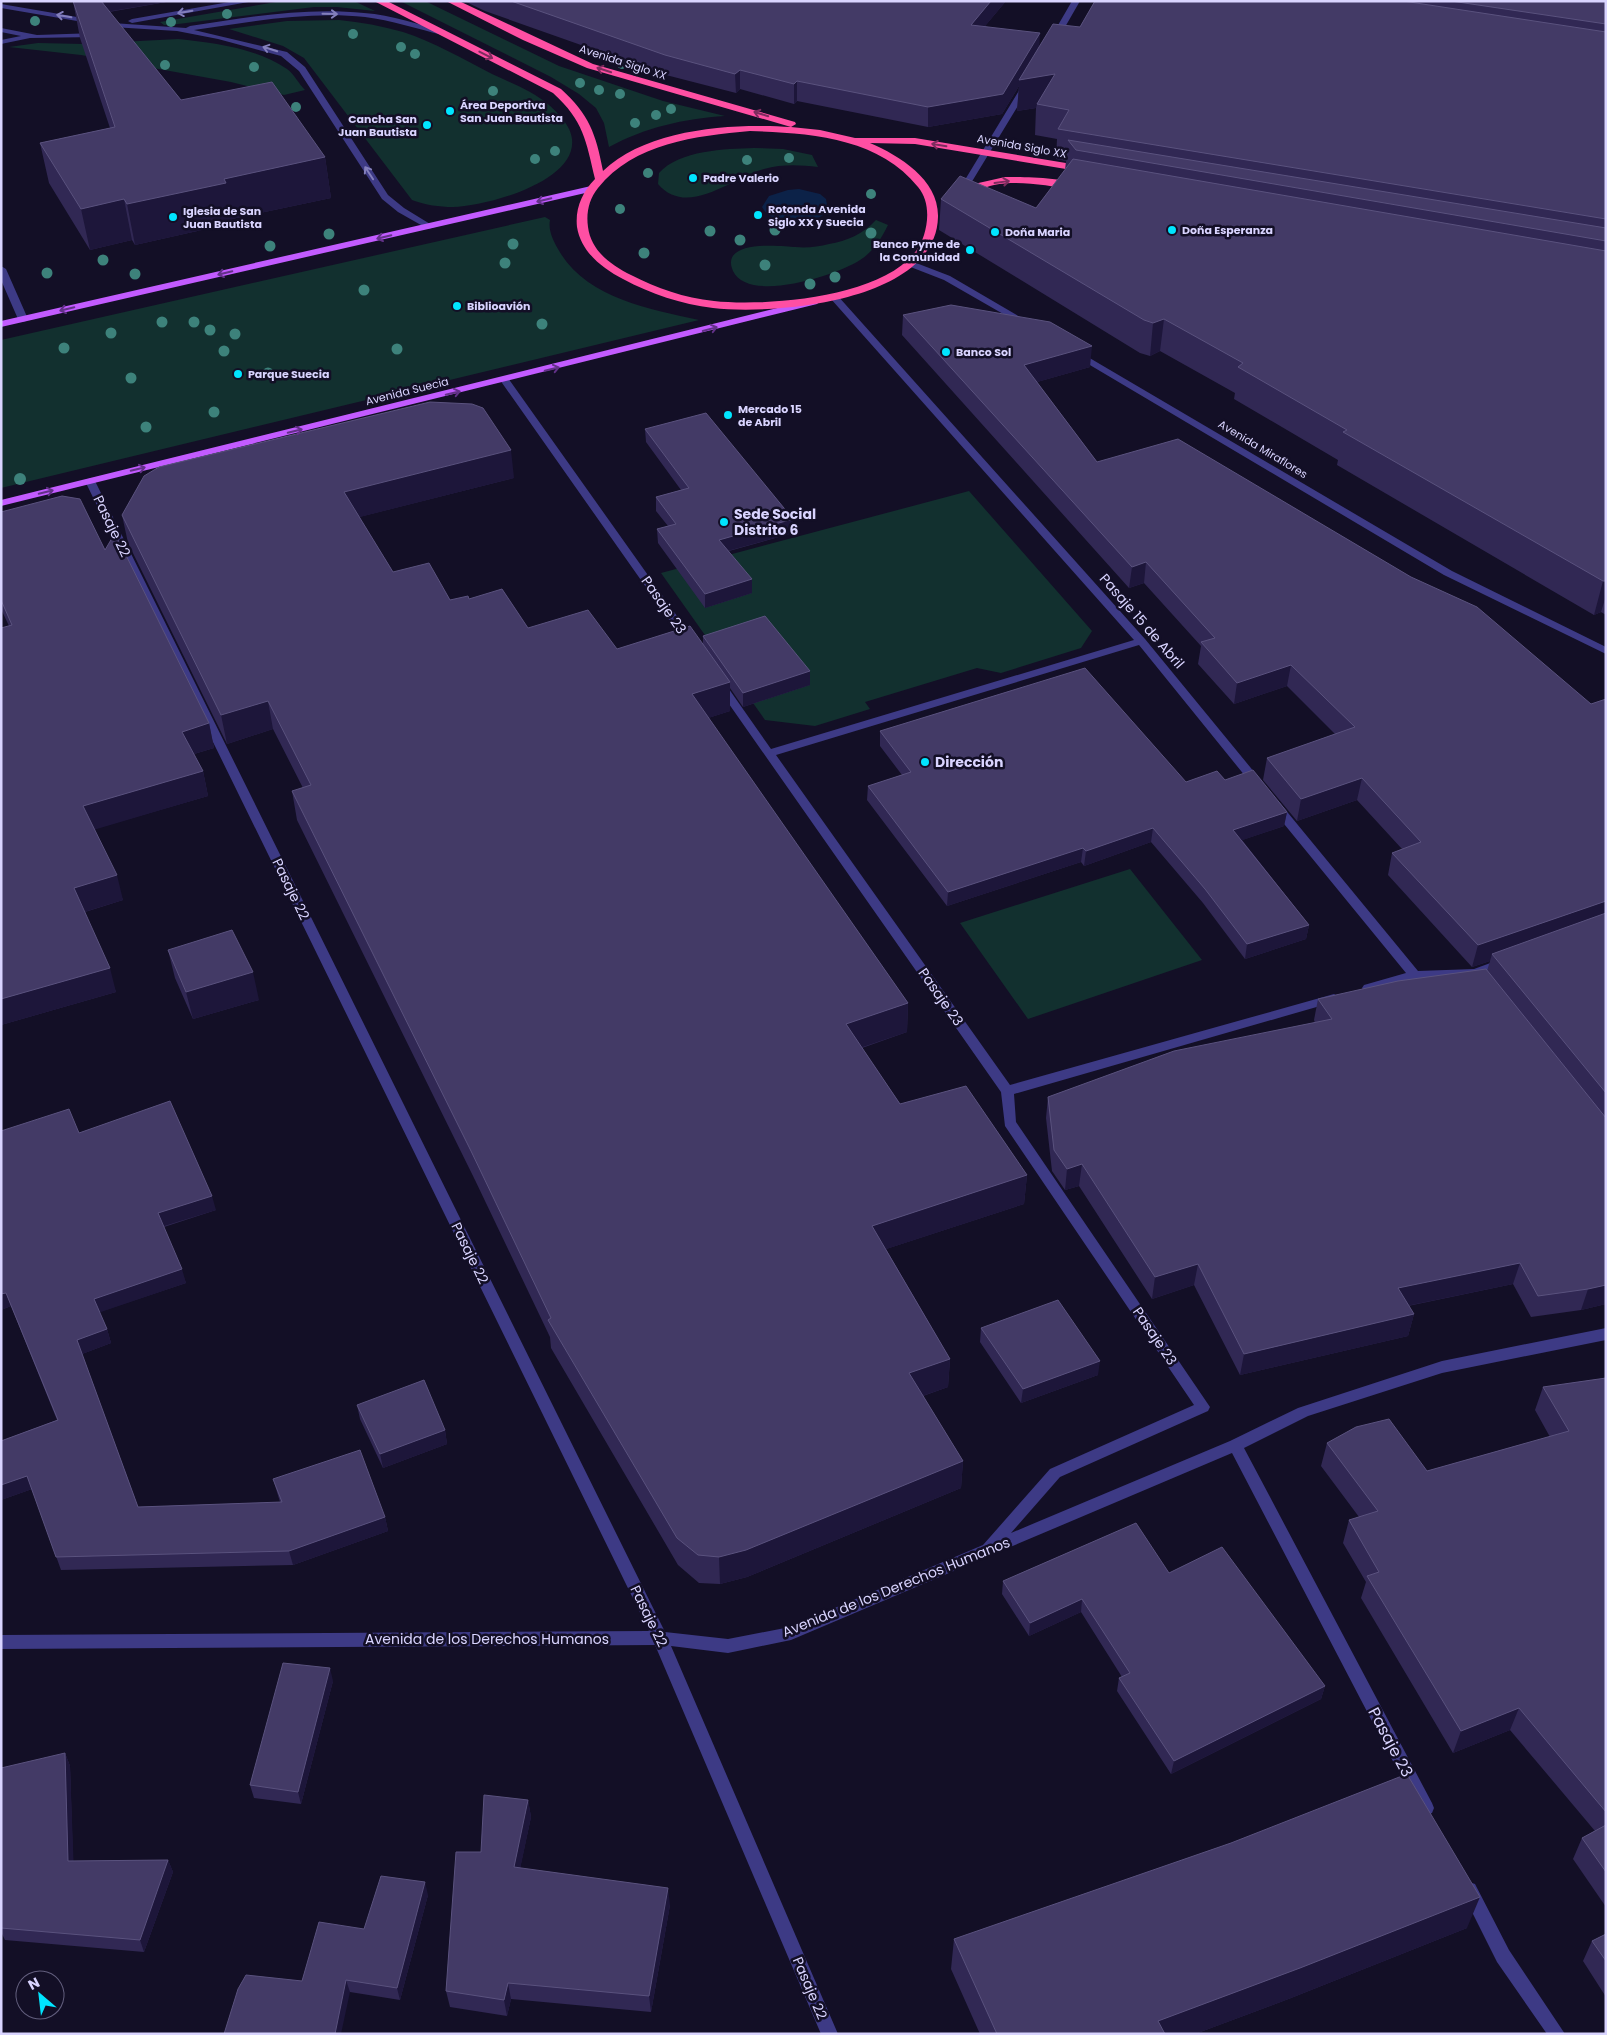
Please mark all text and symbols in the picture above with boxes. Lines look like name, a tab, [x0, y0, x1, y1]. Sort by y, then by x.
one-way arrow	[177, 8, 193, 18]
one-way arrow	[321, 9, 337, 19]
one-way arrow	[56, 11, 72, 21]
street label: Avenida Siglo XX	[577, 40, 669, 84]
one-way arrow	[263, 44, 278, 53]
one-way arrow	[478, 51, 493, 60]
one-way arrow	[597, 65, 613, 74]
place label: Área Deportiva San Juan Bautista	[460, 97, 563, 126]
marker: Área Deportiva San Juan Bautista	[444, 105, 456, 117]
one-way arrow	[753, 109, 769, 119]
place label: Cancha San Juan Bautista	[338, 111, 417, 140]
marker: Cancha San Juan Bautista	[421, 119, 433, 131]
street label: Avenida Siglo XX	[976, 130, 1068, 162]
one-way arrow	[931, 139, 947, 149]
one-way arrow	[364, 167, 374, 181]
place label: Padre Valerio	[703, 170, 779, 186]
marker: Padre Valerio	[687, 172, 699, 184]
one-way arrow	[993, 177, 1009, 187]
one-way arrow	[536, 196, 552, 205]
place label: Rotonda Avenida Siglo XX y Suecia	[768, 201, 866, 230]
place label: Iglesia de San Juan Bautista	[183, 203, 262, 232]
marker: Rotonda Avenida Siglo XX y Suecia	[752, 209, 764, 221]
marker: Iglesia de San Juan Bautista	[167, 211, 179, 223]
place label: Doña Esperanza	[1182, 222, 1273, 238]
place label: Doña Maria	[1005, 224, 1070, 240]
marker: Doña Esperanza	[1166, 224, 1178, 236]
marker: Doña Maria	[989, 226, 1001, 238]
one-way arrow	[376, 233, 392, 242]
place label: Banco Pyme de la Comunidad	[873, 236, 960, 265]
marker: Banco Pyme de la Comunidad	[964, 244, 976, 256]
one-way arrow	[218, 269, 234, 278]
place label: Biblioavión	[467, 298, 530, 314]
marker: Biblioavión	[451, 300, 463, 312]
one-way arrow	[59, 305, 75, 314]
one-way arrow	[702, 324, 718, 333]
place label: Banco Sol	[956, 344, 1011, 360]
marker: Banco Sol	[940, 346, 952, 358]
one-way arrow	[544, 364, 560, 373]
place label: Parque Suecia	[248, 366, 329, 382]
marker: Parque Suecia	[232, 368, 244, 380]
street label: Avenida Suecia	[364, 373, 450, 409]
one-way arrow	[445, 388, 461, 397]
place label: Mercado 15 de Abril	[738, 401, 802, 430]
marker: Mercado 15 de Abril	[722, 409, 734, 421]
street label: Avenida Miraflores	[1215, 416, 1311, 482]
one-way arrow	[287, 426, 303, 435]
one-way arrow	[129, 464, 145, 474]
one-way arrow	[37, 487, 53, 496]
street label: Pasaje 22	[88, 492, 136, 560]
place label: Sede Social Distrito 6	[734, 504, 816, 540]
marker: Sede Social Distrito 6	[718, 516, 730, 528]
street label: Pasaje 15 de Abril	[1095, 569, 1189, 673]
street label: Pasaje 23	[637, 572, 691, 638]
place label: Dirección	[935, 752, 1003, 772]
marker: Dirección	[919, 756, 931, 768]
street label: Pasaje 22	[267, 855, 315, 923]
street label: Pasaje 23	[914, 964, 968, 1030]
street label: Pasaje 22	[446, 1219, 494, 1287]
street label: Pasaje 23	[1128, 1303, 1182, 1369]
street label: Avenida de los Derechos Humanos	[779, 1532, 1013, 1642]
street label: Pasaje 22	[625, 1582, 673, 1650]
street label: Avenida de los Derechos Humanos	[365, 1629, 609, 1649]
street label: Pasaje 23	[1363, 1703, 1419, 1781]
street label: Pasaje 22	[788, 1954, 832, 2022]
north arrow	[15, 1970, 65, 2020]
text: N	[25, 1972, 43, 1995]

